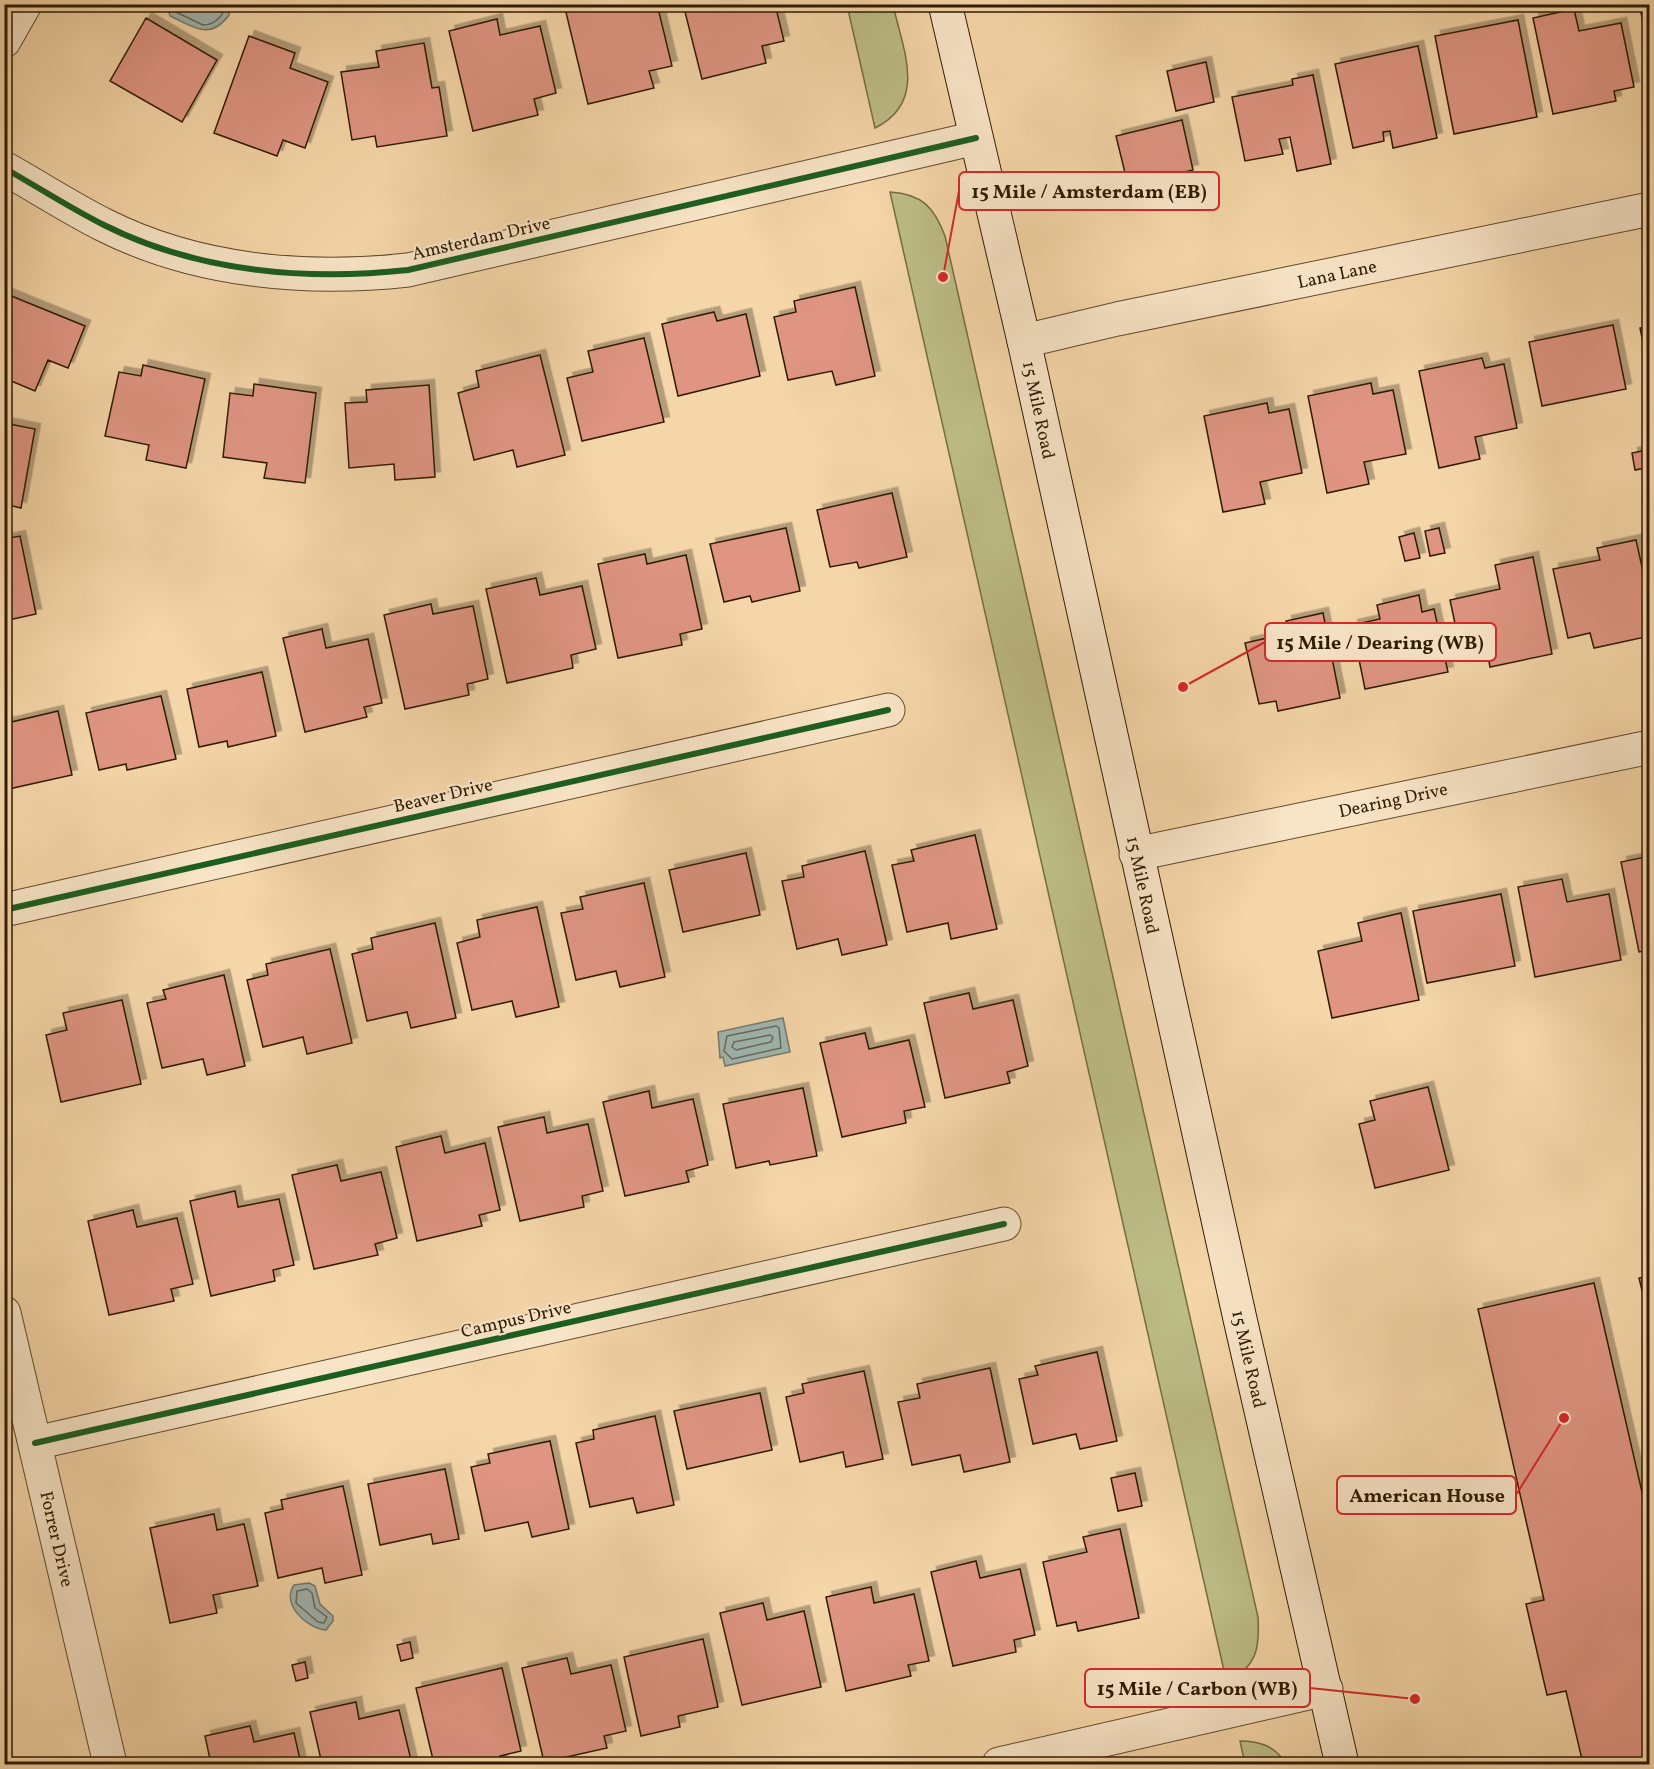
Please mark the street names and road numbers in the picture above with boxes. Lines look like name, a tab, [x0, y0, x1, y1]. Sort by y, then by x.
street label: Amsterdam Drive	[410, 211, 553, 268]
street label: Lana Lane	[1295, 255, 1379, 296]
street label: 15 Mile Road	[1015, 359, 1060, 462]
street label: Beaver Drive	[391, 773, 495, 820]
street label: Dearing Drive	[1336, 778, 1450, 825]
street label: 15 Mile Road	[1119, 834, 1164, 937]
street label: Campus Drive	[459, 1296, 574, 1345]
street label: 15 Mile Road	[1224, 1308, 1271, 1411]
street label: Forrer Drive	[32, 1489, 79, 1590]

